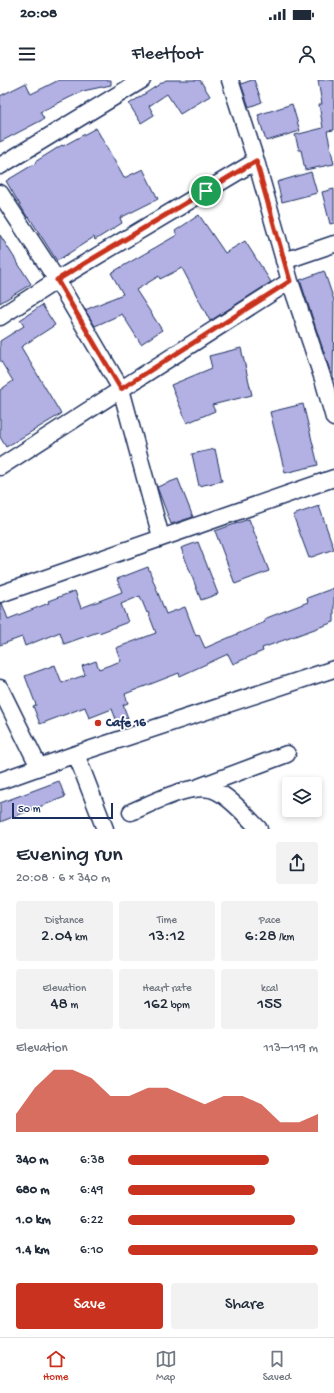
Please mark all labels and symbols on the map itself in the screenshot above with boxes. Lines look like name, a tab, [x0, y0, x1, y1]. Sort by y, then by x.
pin	[189, 174, 223, 208]
place label: Cafe 16	[105, 715, 146, 731]
marker: Cafe 16	[93, 718, 103, 728]
scale bar	[12, 801, 113, 820]

